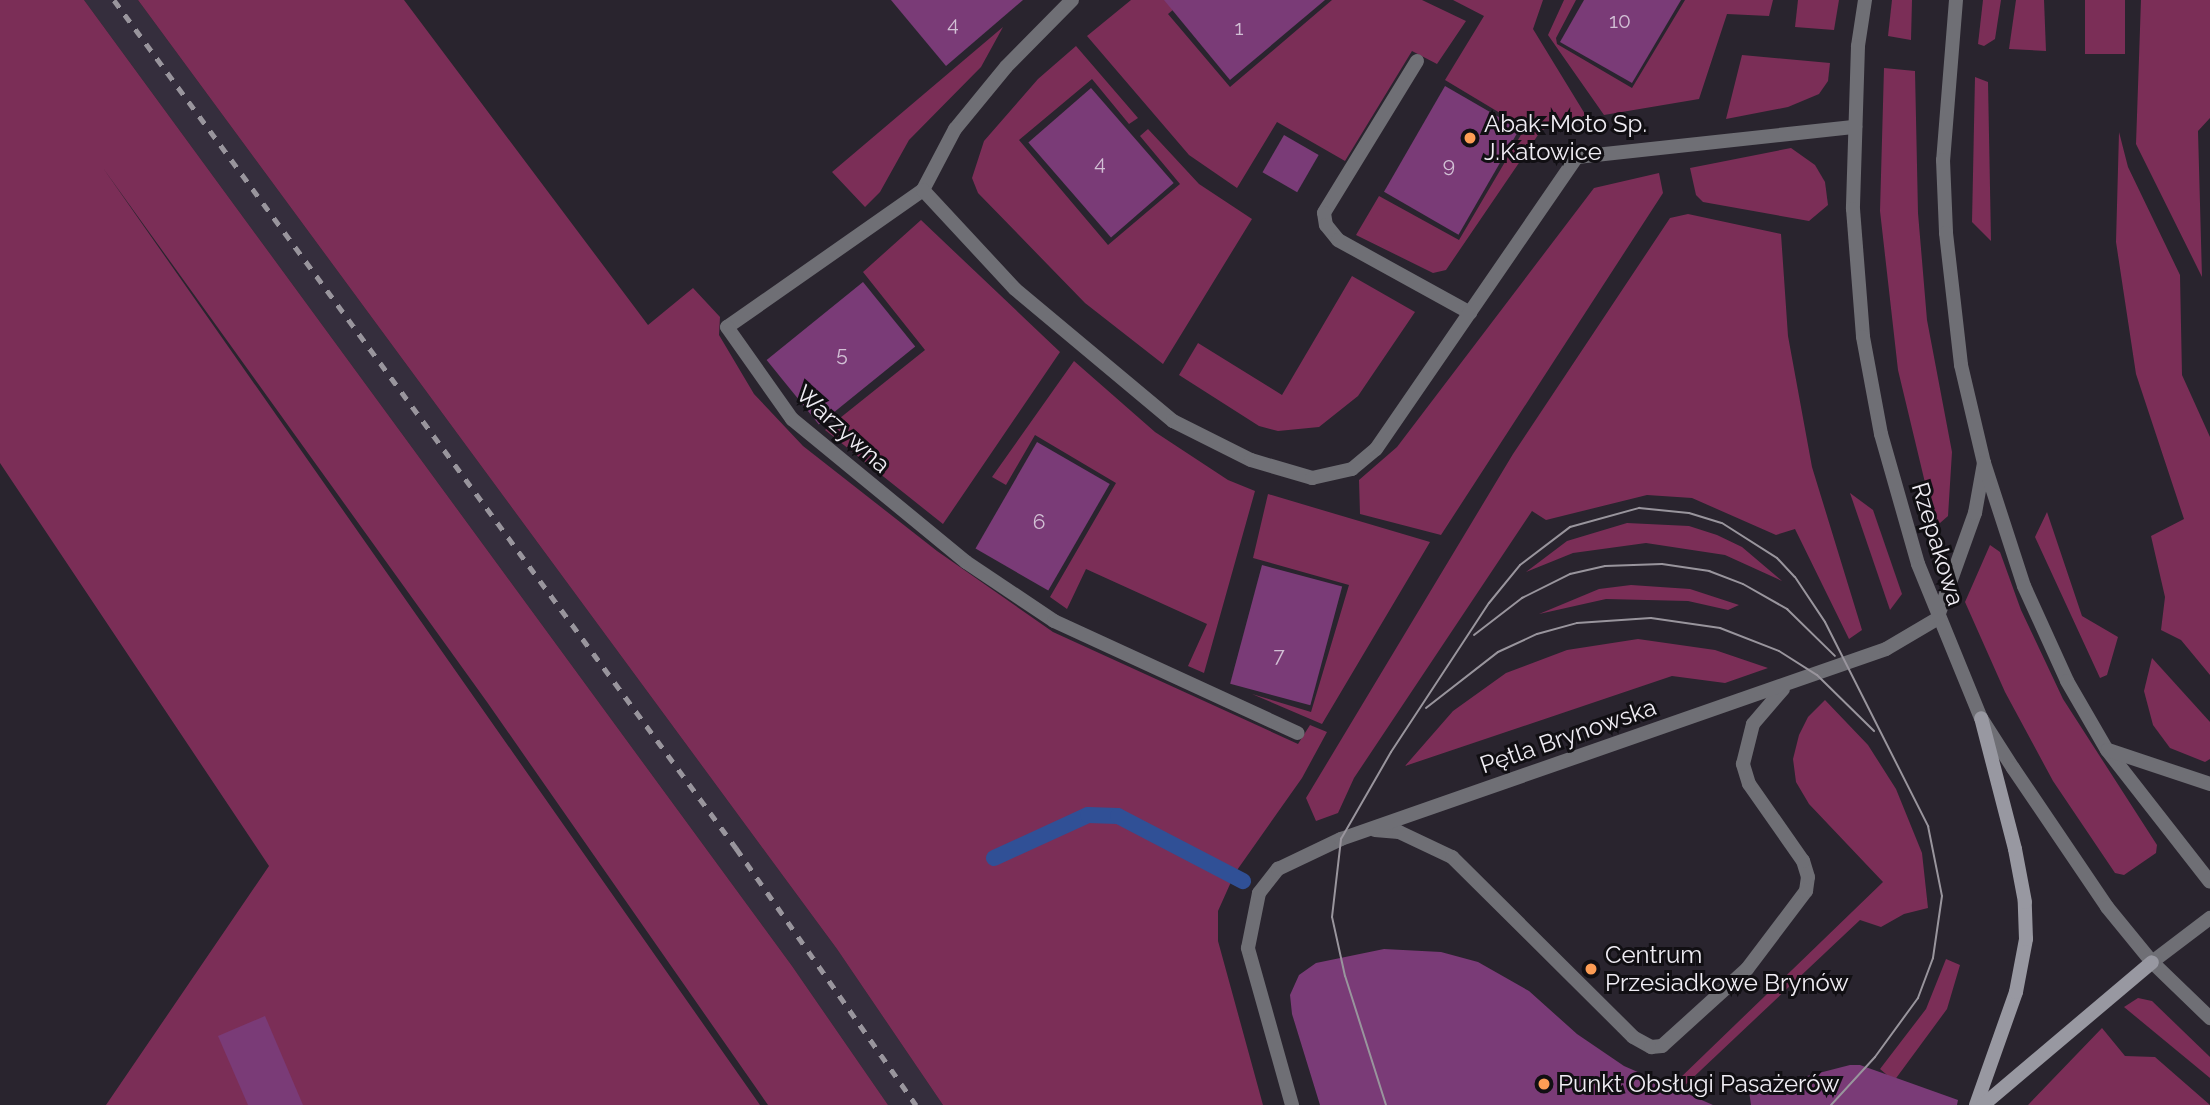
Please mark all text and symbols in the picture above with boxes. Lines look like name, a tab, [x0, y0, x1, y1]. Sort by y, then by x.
house number: 10	[1609, 8, 1631, 34]
house number: 4	[947, 11, 959, 37]
house number: 1	[1235, 15, 1243, 41]
place label: Abak-Moto Sp. J.Katowice	[1484, 110, 1647, 166]
marker: Abak-Moto Sp. J.Katowice	[1462, 130, 1478, 146]
house number: 4	[1094, 150, 1106, 176]
house number: 9	[1443, 152, 1455, 178]
house number: 5	[836, 341, 848, 367]
street label: Warzywna	[790, 379, 896, 479]
street label: Rzepakowa	[1906, 479, 1970, 609]
house number: 6	[1033, 509, 1045, 535]
house number: 7	[1273, 642, 1285, 668]
street label: Pętla Brynowska	[1476, 692, 1660, 780]
place label: Centrum Przesiadkowe Brynów	[1605, 941, 1849, 997]
marker: Centrum Przesiadkowe Brynów	[1583, 961, 1599, 977]
place label: Punkt Obsługi Pasażerów	[1558, 1070, 1839, 1098]
marker: Punkt Obsługi Pasażerów	[1536, 1076, 1552, 1092]

